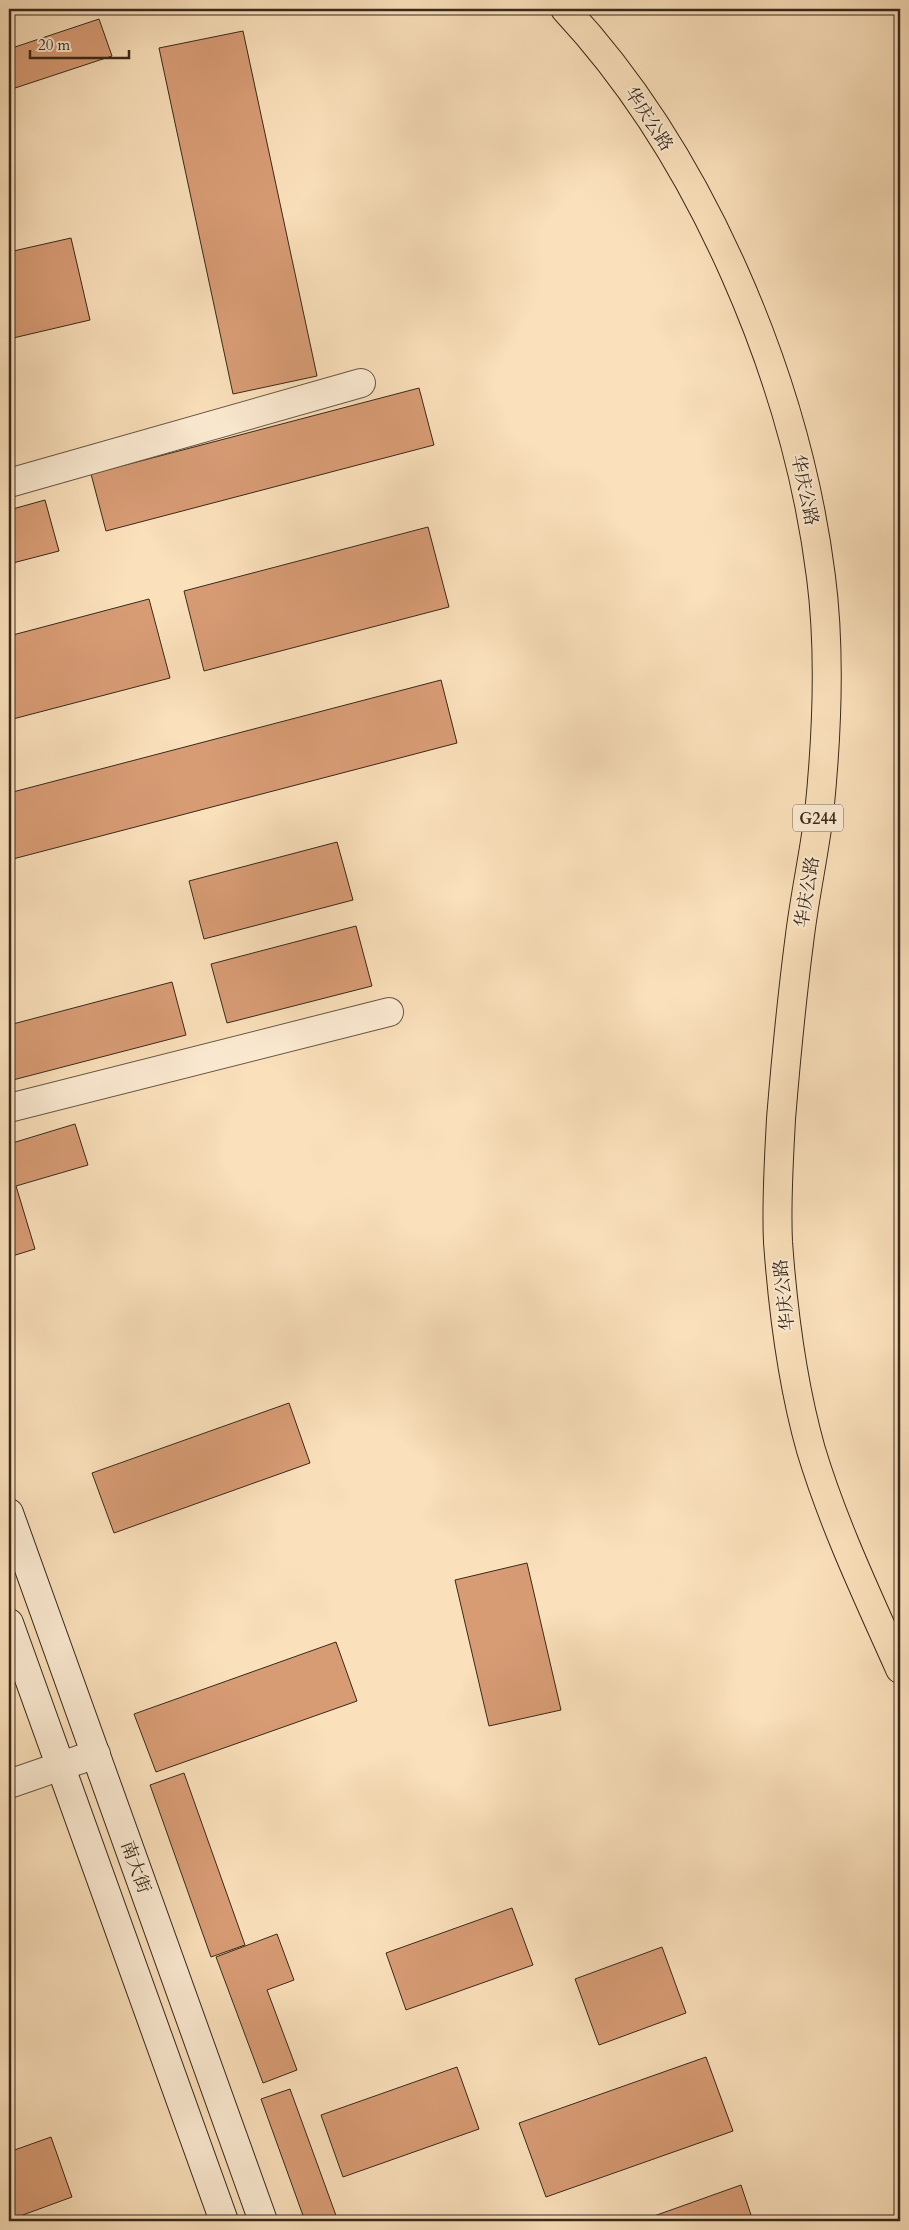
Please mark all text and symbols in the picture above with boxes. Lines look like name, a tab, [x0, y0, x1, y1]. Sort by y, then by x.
scale bar	[30, 28, 129, 60]
text: 20 m	[38, 35, 70, 55]
street label: 华庆公路	[618, 82, 679, 156]
street label: 华庆公路	[785, 452, 824, 528]
road number: G244	[793, 804, 843, 831]
street label: 华庆公路	[790, 855, 825, 930]
street label: 华庆公路	[768, 1258, 801, 1332]
street label: 南大街	[115, 1838, 157, 1897]

